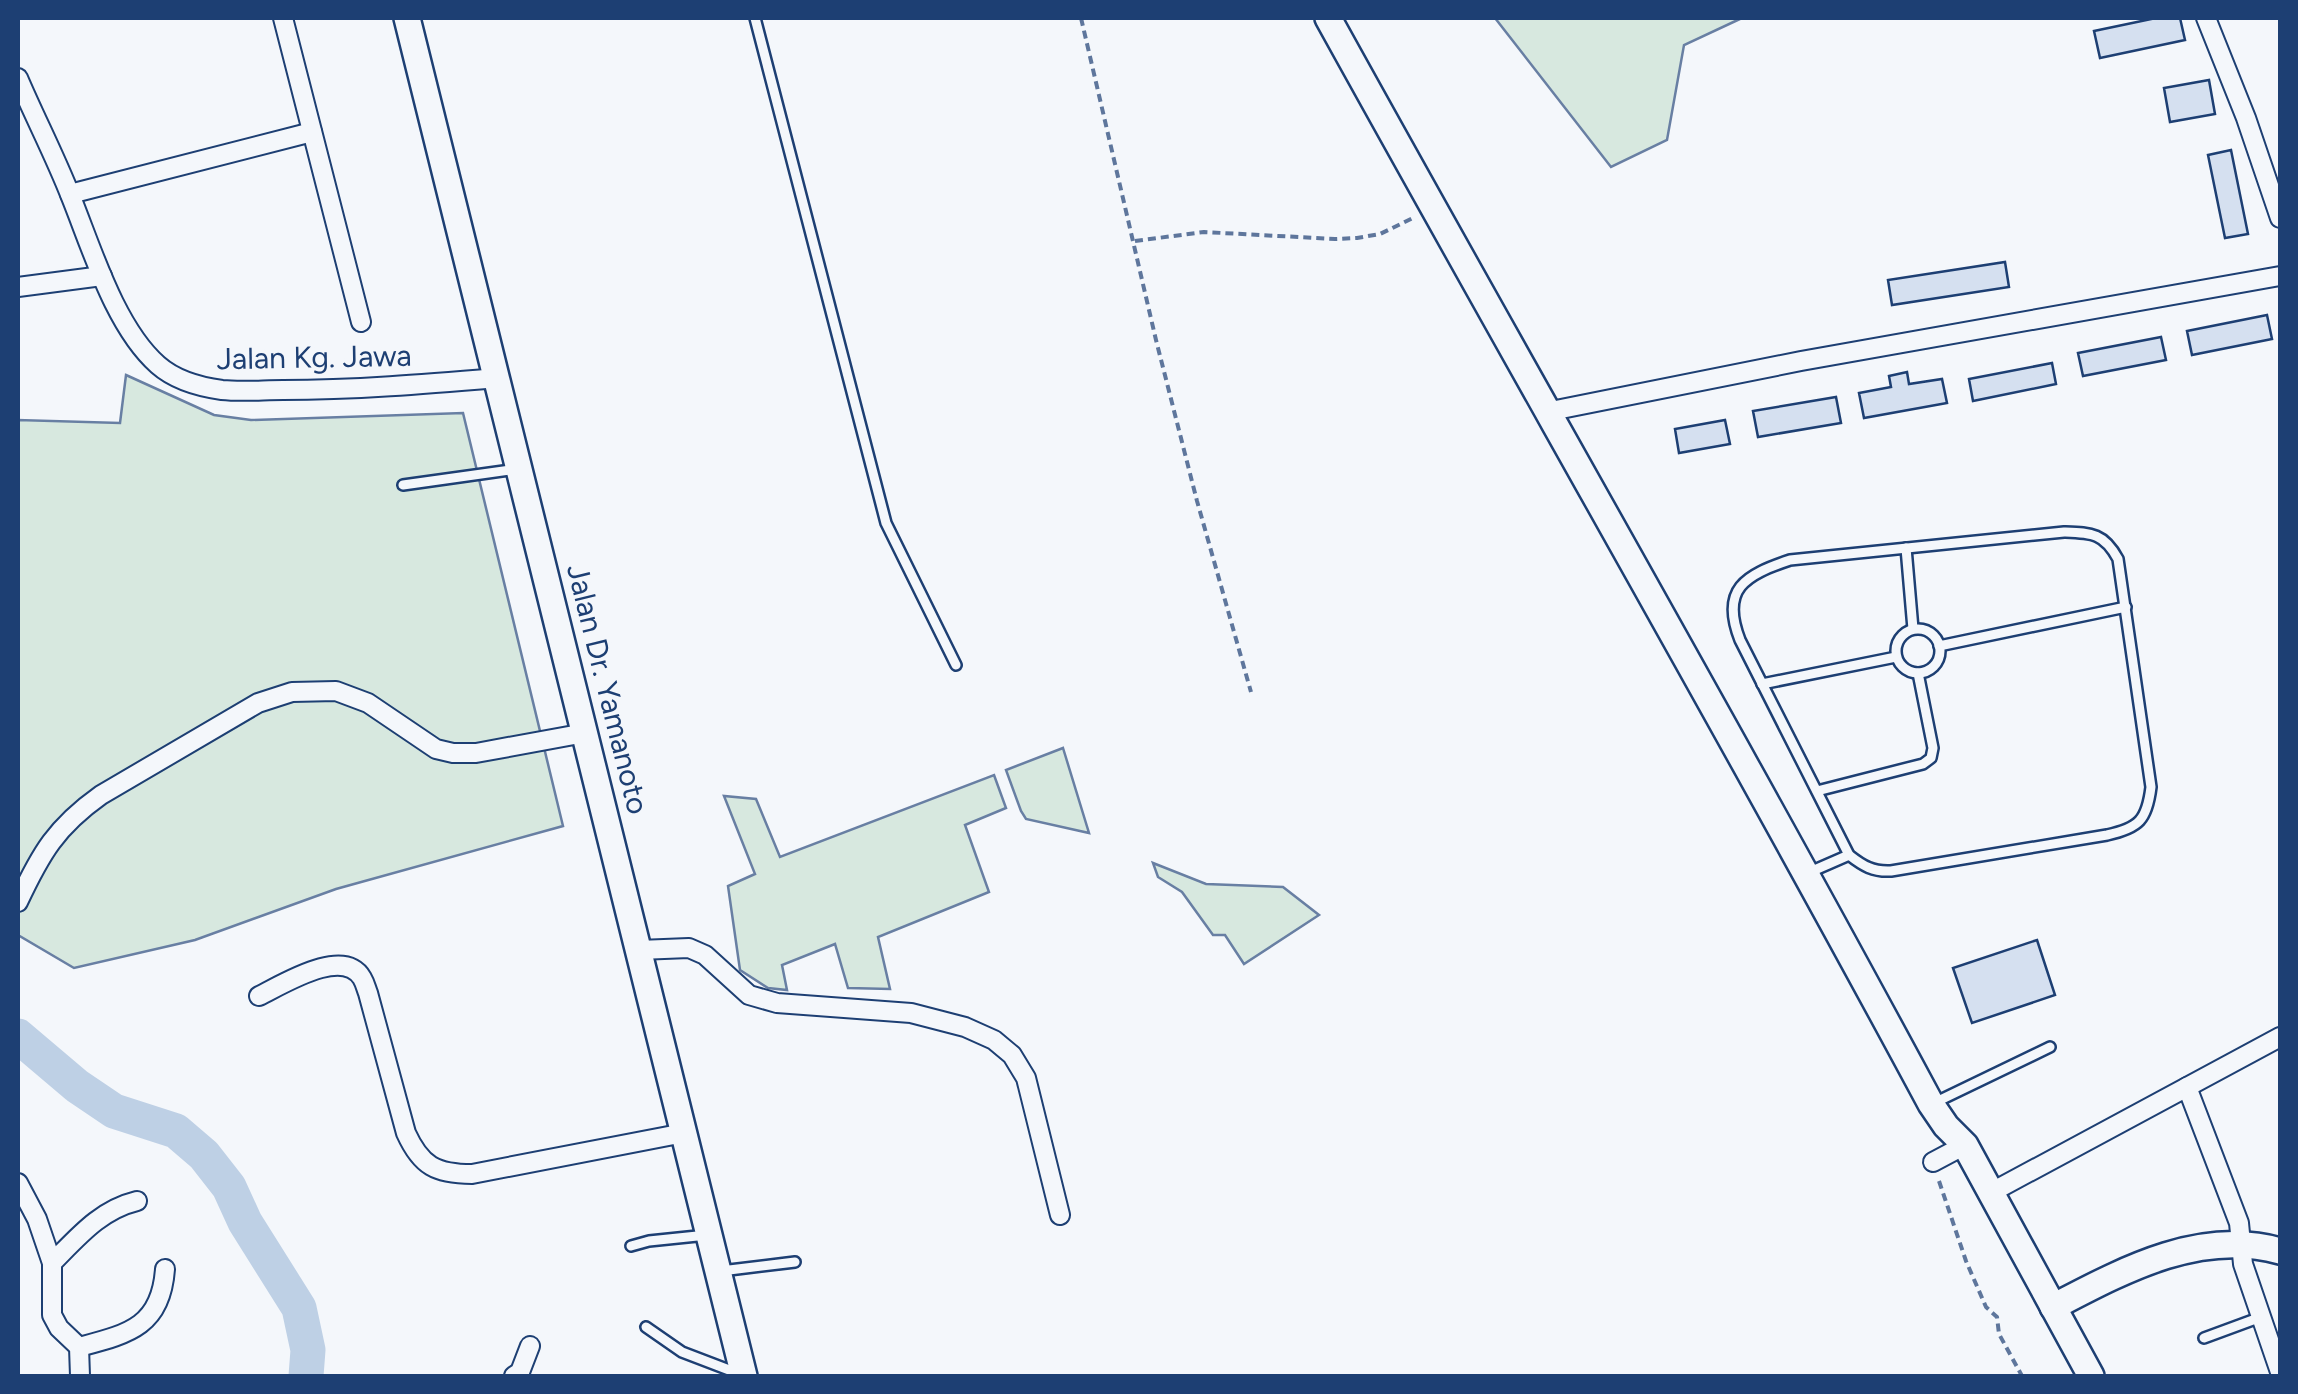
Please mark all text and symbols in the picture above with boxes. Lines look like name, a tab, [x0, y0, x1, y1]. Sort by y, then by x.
street label: Jalan Kg. Jawa	[216, 337, 412, 377]
street label: Jalan Dr. Yamanoto	[559, 560, 657, 818]

